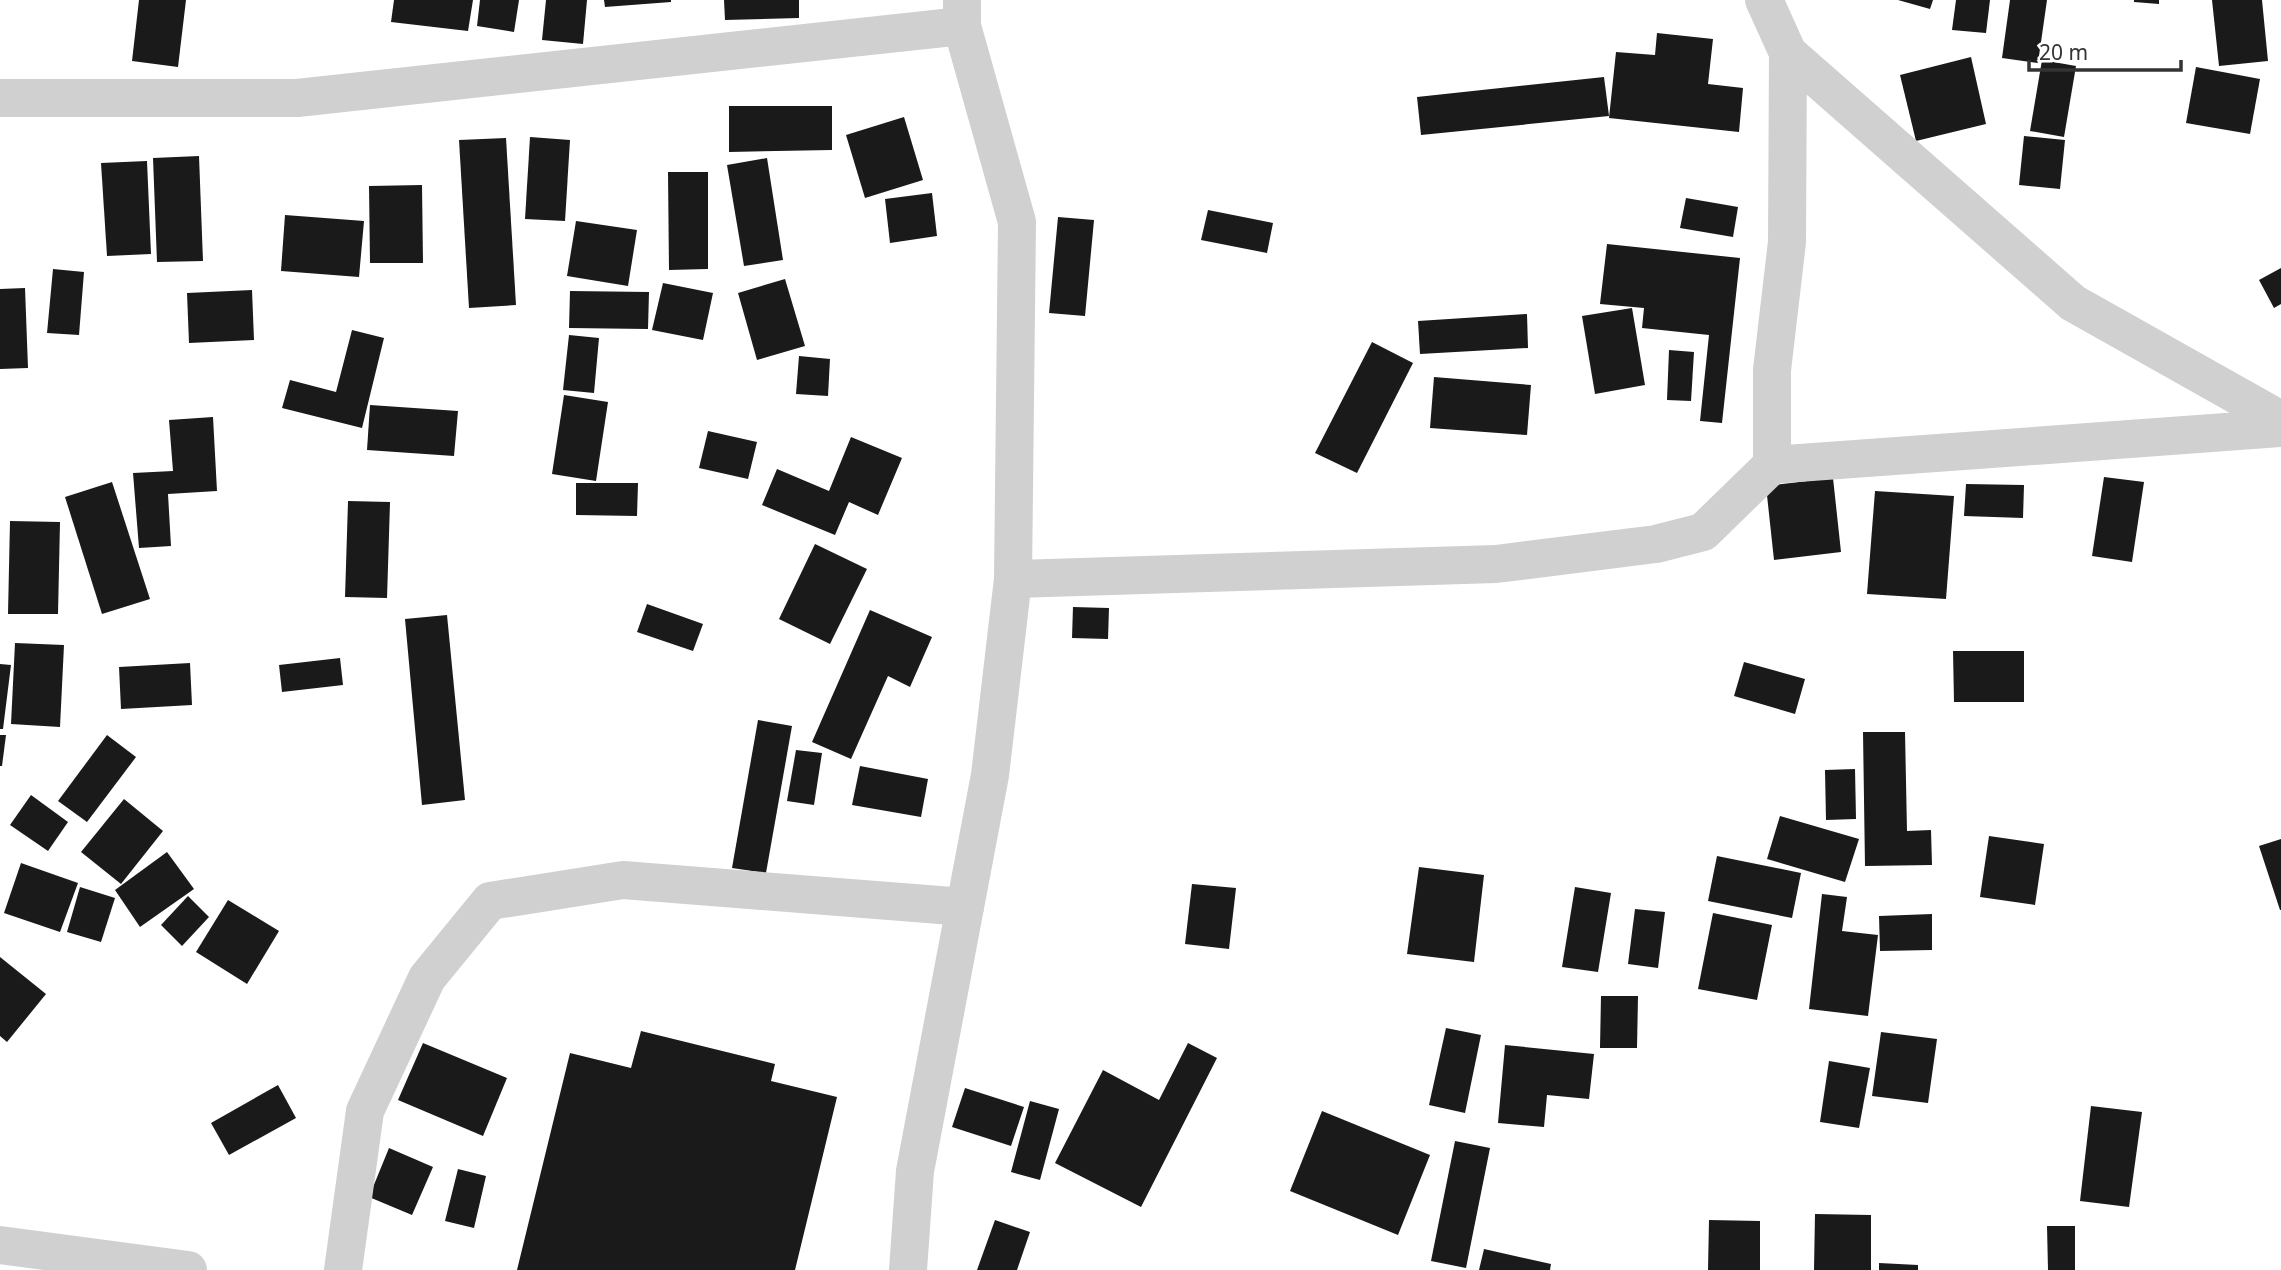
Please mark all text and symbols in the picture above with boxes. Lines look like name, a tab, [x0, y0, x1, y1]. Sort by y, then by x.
scale bar	[2029, 28, 2181, 72]
text: 20 m	[2039, 38, 2088, 66]

